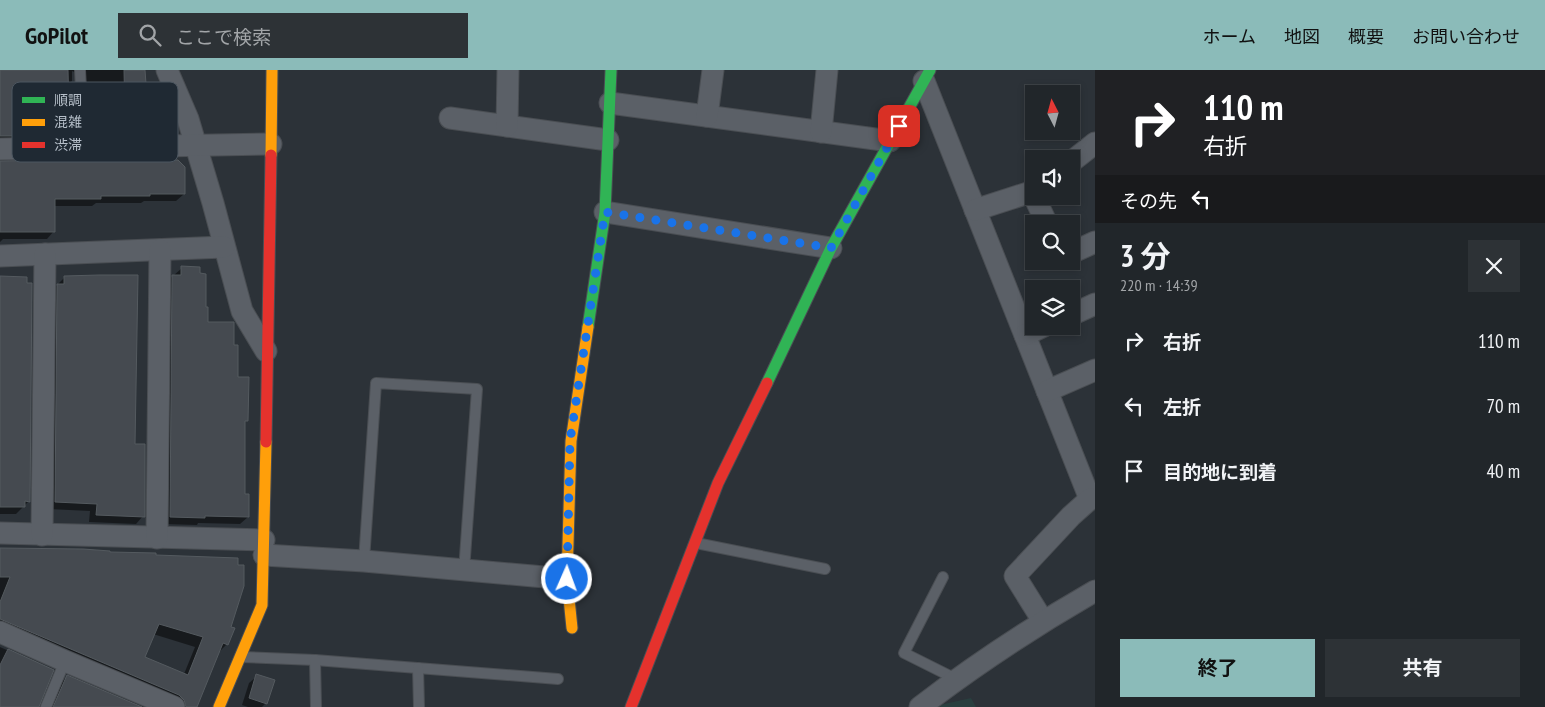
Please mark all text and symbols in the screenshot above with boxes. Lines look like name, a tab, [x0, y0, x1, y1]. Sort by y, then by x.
search box	[118, 13, 468, 58]
text: GoPilot	[25, 20, 88, 51]
icon: search	[136, 21, 164, 49]
text: ここで検索	[176, 25, 271, 49]
text: ホーム	[1203, 25, 1256, 48]
text: 地図	[1284, 25, 1320, 48]
text: 概要	[1348, 25, 1384, 48]
text: お問い合わせ	[1412, 25, 1520, 48]
legend	[12, 82, 178, 162]
text: 110 m	[1203, 84, 1284, 130]
north arrow	[1025, 85, 1080, 140]
map controls	[1025, 85, 1080, 335]
icon: right	[1120, 90, 1185, 155]
text: 順調	[54, 91, 82, 109]
pin	[878, 105, 920, 147]
icon: arrive	[885, 112, 913, 140]
text: 混雑	[54, 113, 82, 131]
text: 右折	[1203, 132, 1247, 160]
text: 渋滞	[54, 136, 82, 154]
button: sound	[1025, 150, 1080, 205]
icon: left	[1187, 185, 1215, 213]
text: その先	[1120, 189, 1177, 213]
button: search	[1025, 215, 1080, 270]
text: 3 分	[1120, 236, 1171, 275]
button: close	[1468, 240, 1520, 292]
text: 220 m · 14:39	[1120, 275, 1198, 295]
button: layers	[1025, 280, 1080, 335]
icon: right	[1120, 327, 1148, 355]
text: 110 m	[1478, 329, 1520, 353]
text: 右折	[1163, 330, 1201, 354]
icon: left	[1120, 392, 1148, 420]
text: 70 m	[1487, 394, 1520, 418]
text: 左折	[1163, 395, 1201, 419]
icon: arrive	[1120, 457, 1148, 485]
text: 40 m	[1487, 459, 1520, 483]
text: 目的地に到着	[1163, 460, 1277, 484]
position arrow	[540, 552, 592, 604]
button: 終了	[1120, 639, 1315, 697]
button: 共有	[1325, 639, 1520, 697]

